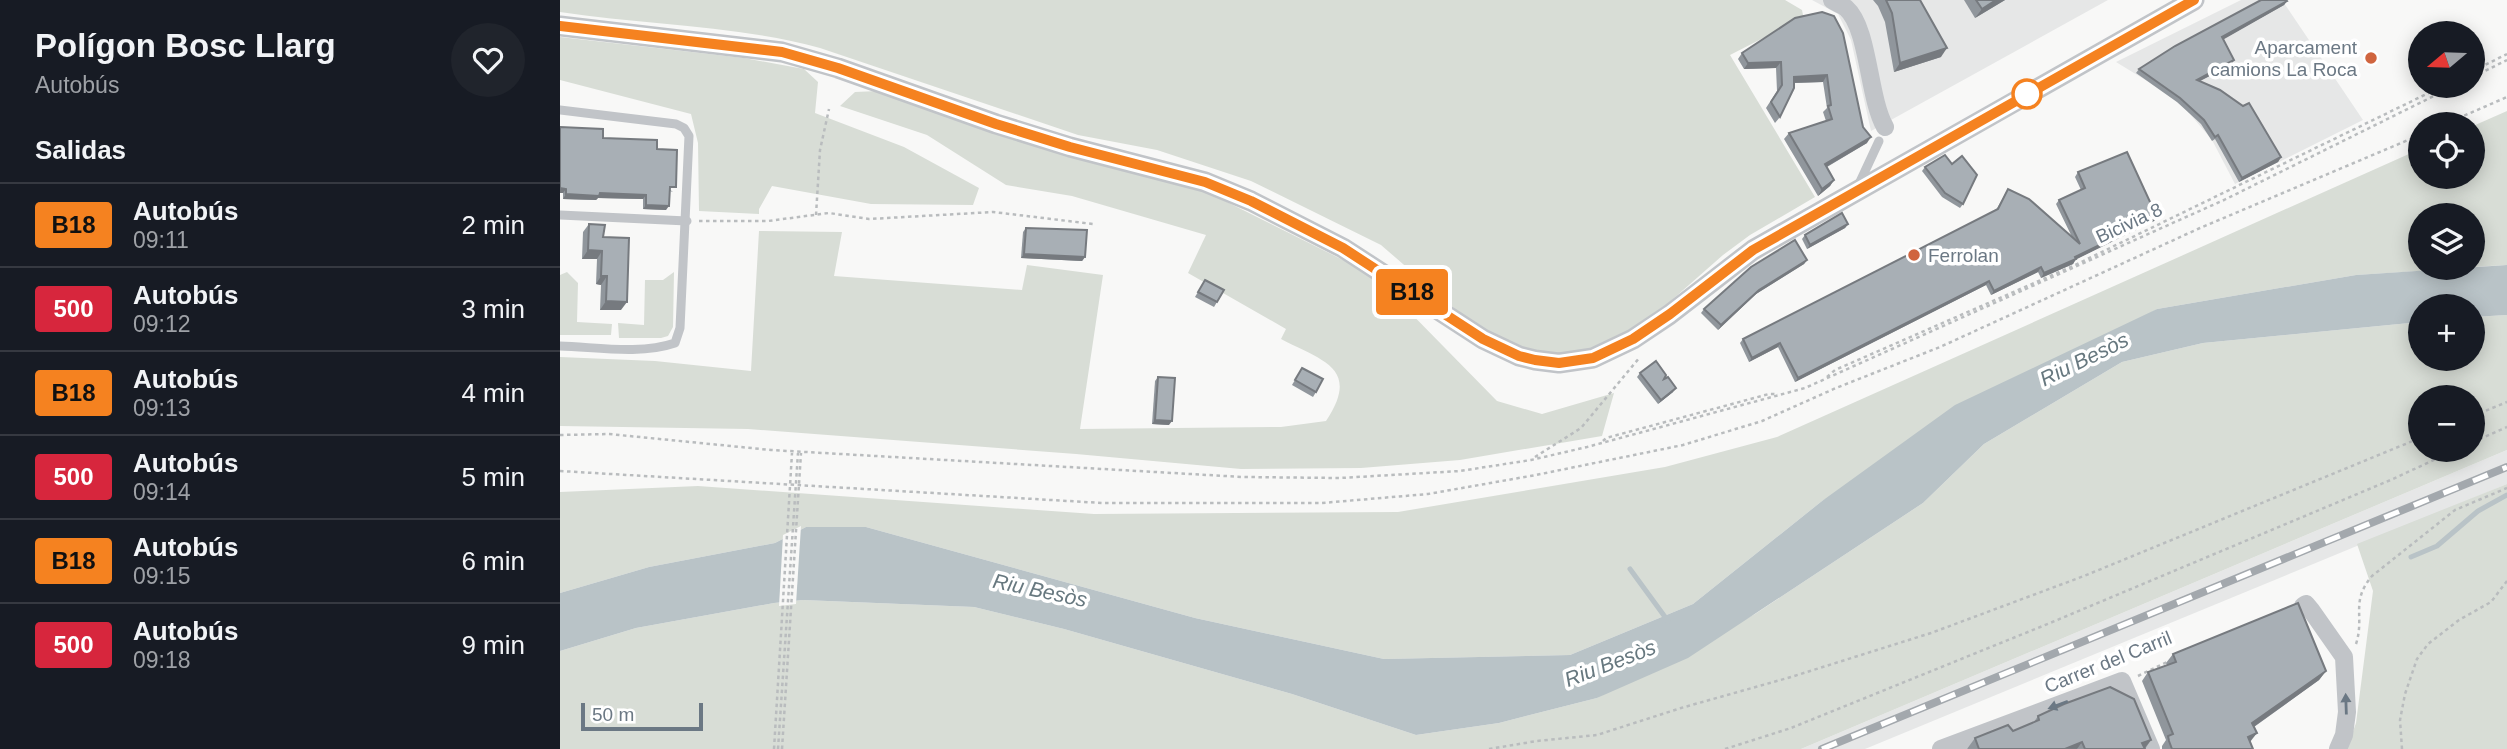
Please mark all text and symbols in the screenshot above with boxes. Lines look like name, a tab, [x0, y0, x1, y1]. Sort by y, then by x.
north arrow	[2408, 21, 2485, 98]
map controls	[2408, 21, 2485, 462]
button: heart	[451, 23, 525, 97]
text: Polígon Bosc Llarg	[35, 27, 336, 64]
place label: Aparcament camions La Roca	[2210, 37, 2358, 80]
marker: Aparcament camions La Roca	[2363, 50, 2379, 66]
text: Autobús	[35, 72, 119, 98]
unlabelled marker	[2012, 79, 2042, 109]
button: locate	[2408, 112, 2485, 189]
text: Salidas	[35, 135, 126, 165]
text: Autobús	[133, 196, 238, 226]
street label: Bicivia 8	[2093, 199, 2165, 247]
button: layers	[2408, 203, 2485, 280]
text: 2 min	[461, 210, 525, 240]
text: B18	[51, 211, 96, 238]
text: 09:11	[133, 227, 189, 253]
place label: Ferrolan	[1928, 245, 1999, 266]
marker: Ferrolan	[1906, 247, 1922, 263]
line badge: B18	[1372, 269, 1452, 315]
text: B18	[1390, 278, 1434, 305]
text: Autobús	[133, 280, 238, 310]
text: 3 min	[461, 294, 525, 324]
button: +	[2408, 294, 2485, 371]
text: 500	[53, 295, 94, 322]
text: 09:12	[133, 311, 191, 337]
water label: Riu Besòs	[2036, 327, 2132, 390]
text: Autobús	[133, 364, 238, 394]
text: 4 min	[461, 378, 525, 408]
text: B18	[51, 379, 96, 406]
button: −	[2408, 385, 2485, 462]
text: 09:13	[133, 395, 191, 421]
text: Autobús	[133, 448, 238, 478]
text: 5 min	[461, 462, 525, 492]
text: 500	[53, 463, 94, 490]
text: 09:14	[133, 479, 191, 505]
text: Autobús	[133, 532, 238, 562]
text: 6 min	[461, 546, 525, 576]
text: B18	[51, 547, 96, 574]
text: 09:15	[133, 563, 191, 589]
water label: Riu Besòs	[991, 569, 1090, 611]
text: Autobús	[133, 616, 238, 646]
street label: Carrer del Carril	[2041, 627, 2175, 697]
text: 9 min	[461, 630, 525, 660]
text: 500	[53, 631, 94, 658]
water label: Riu Besòs	[1561, 635, 1659, 691]
text: 09:18	[133, 647, 191, 673]
one-way arrow	[2341, 692, 2352, 714]
scale bar	[581, 700, 704, 732]
one-way arrow	[2048, 700, 2069, 711]
text: 50 m	[592, 704, 634, 725]

